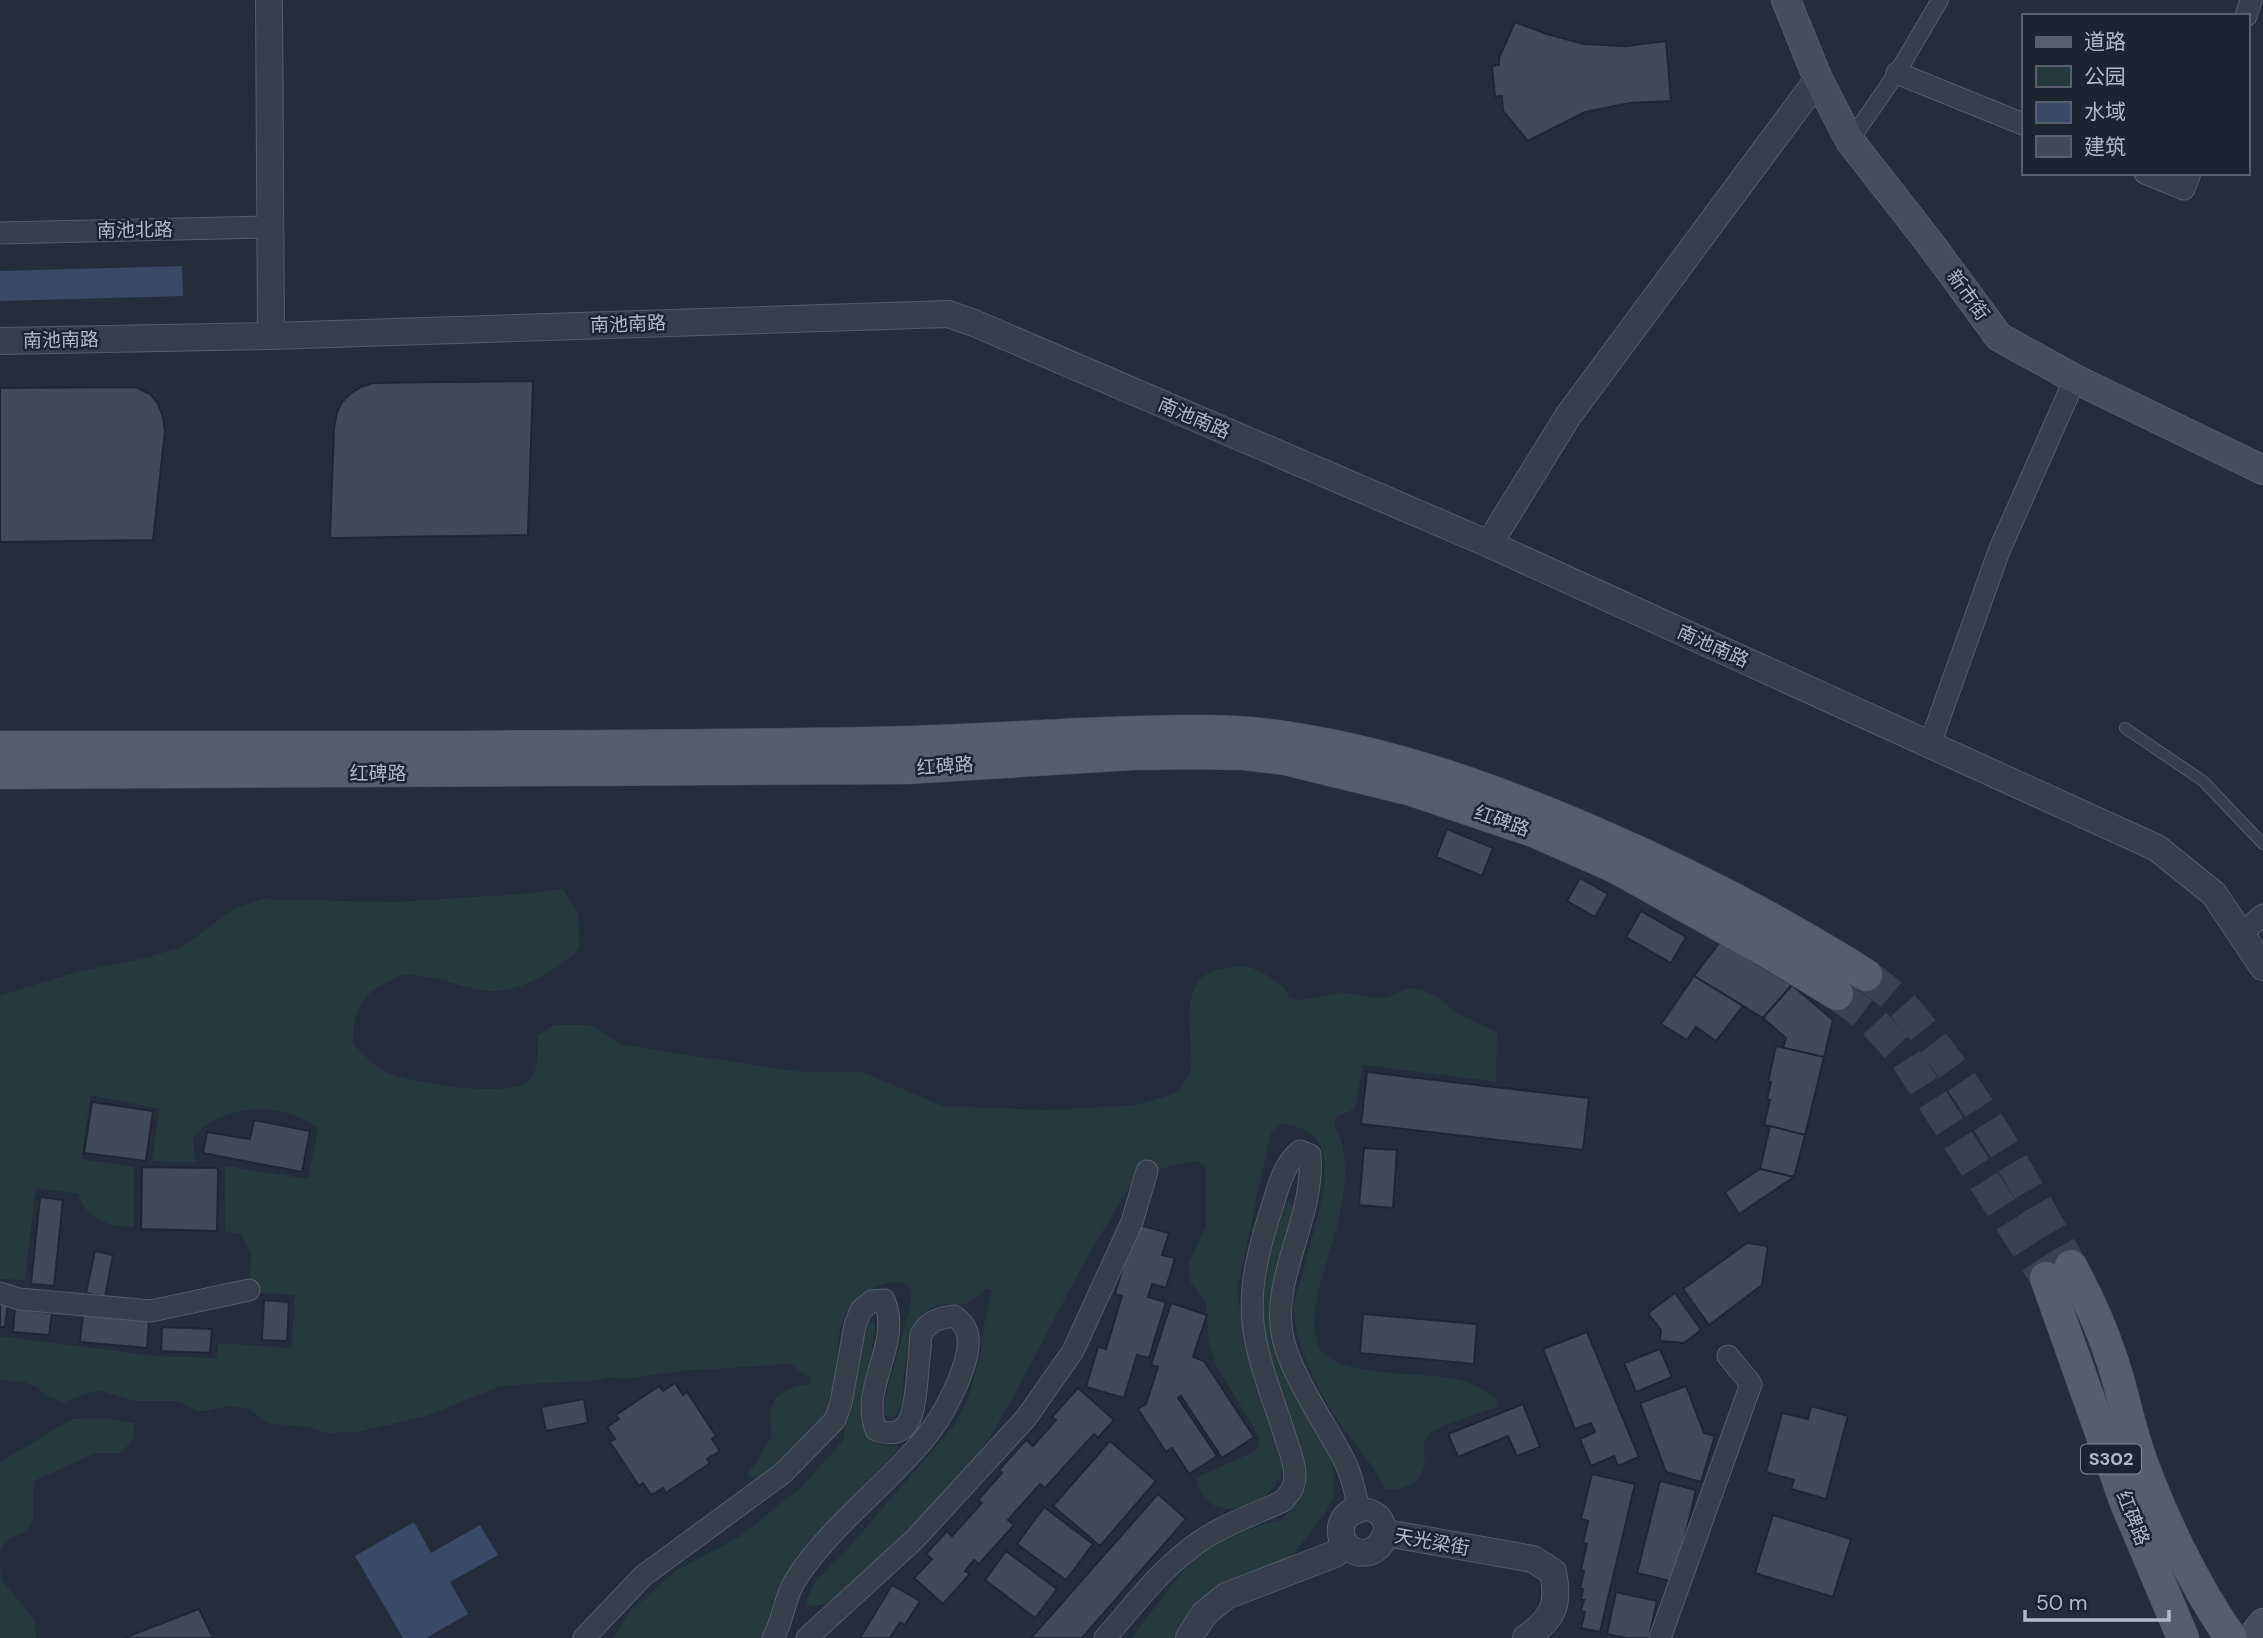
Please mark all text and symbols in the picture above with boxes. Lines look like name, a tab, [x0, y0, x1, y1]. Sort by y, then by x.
legend	[2022, 14, 2249, 175]
text: 道路	[2084, 28, 2126, 56]
text: 公园	[2084, 63, 2126, 91]
text: 水域	[2084, 98, 2126, 126]
text: 建筑	[2084, 133, 2126, 161]
street label: 南池北路	[97, 217, 173, 243]
street label: 新市街	[1941, 265, 1995, 325]
street label: 南池南路	[590, 310, 666, 338]
street label: 南池南路	[23, 327, 99, 353]
street label: 南池南路	[1154, 392, 1234, 444]
street label: 南池南路	[1673, 619, 1753, 673]
street label: 红碑路	[916, 752, 974, 780]
street label: 红碑路	[349, 761, 407, 786]
street label: 红碑路	[1471, 800, 1533, 842]
road number: S302	[2081, 1444, 2141, 1474]
street label: 红碑路	[2111, 1487, 2155, 1549]
street label: 天光梁街	[1392, 1523, 1472, 1561]
scale bar	[2025, 1578, 2168, 1622]
text: 50 m	[2036, 1589, 2087, 1617]

